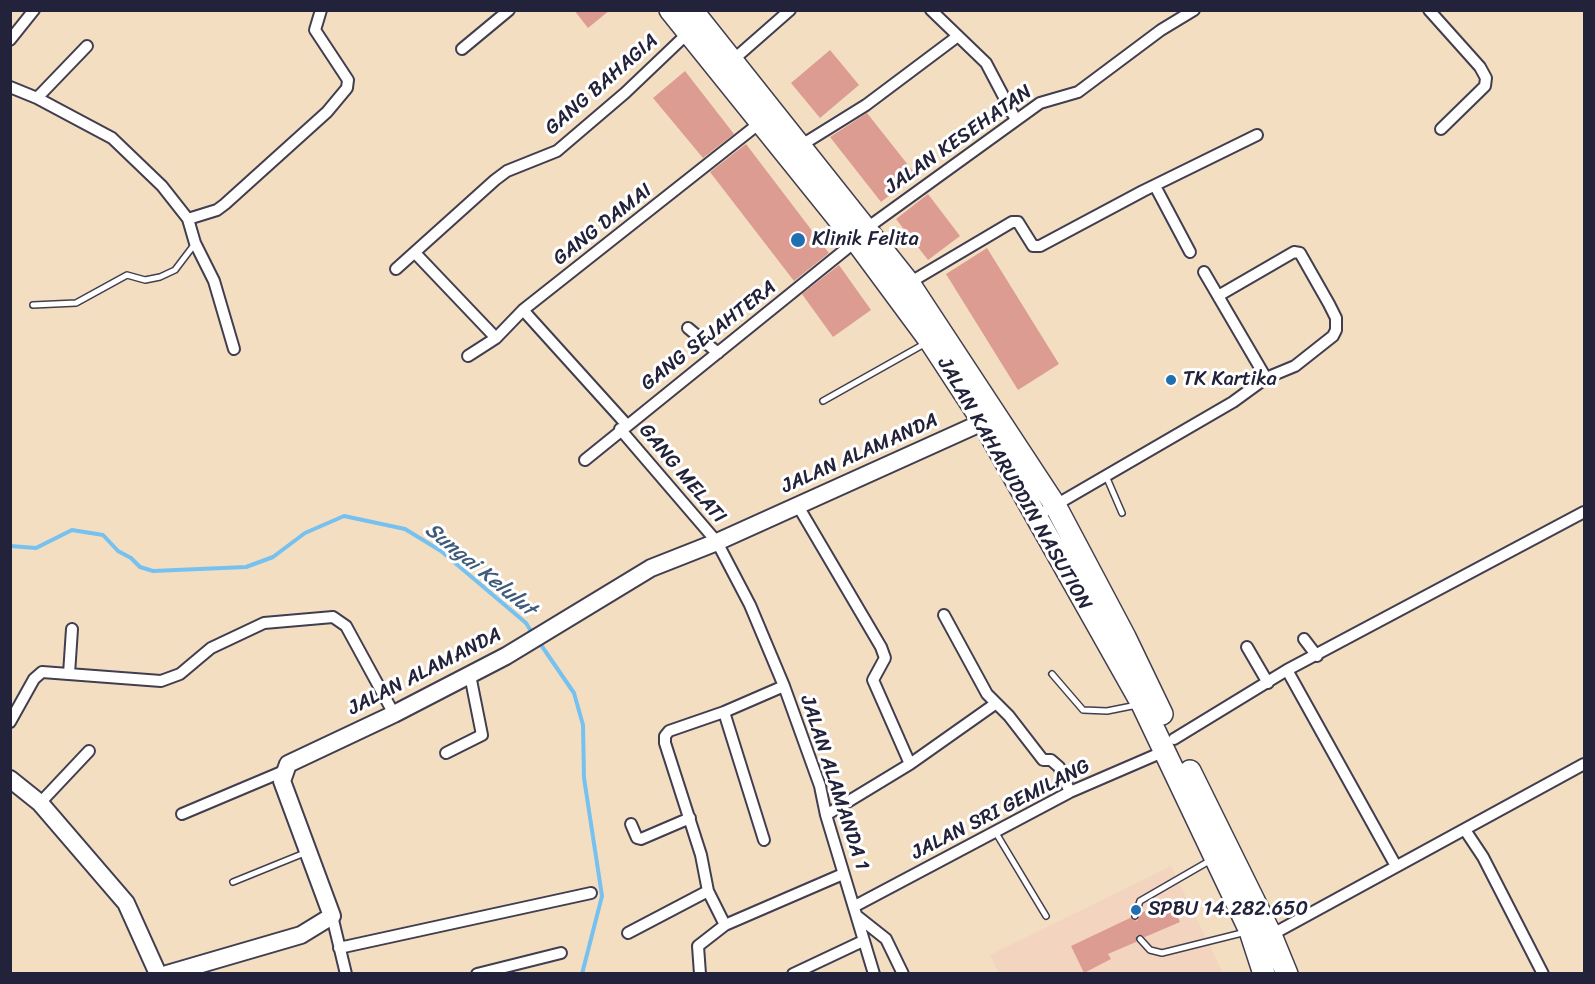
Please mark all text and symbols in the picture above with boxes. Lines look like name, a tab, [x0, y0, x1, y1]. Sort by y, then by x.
street label: GANG BAHAGIA	[541, 29, 663, 141]
street label: JALAN KESEHATAN	[881, 80, 1037, 200]
street label: GANG DAMAI	[549, 179, 657, 271]
place label: Klinik Felita	[812, 228, 919, 252]
marker: Klinik Felita	[789, 231, 807, 249]
street label: GANG SEJAHTERA	[637, 276, 781, 396]
street label: JALAN KAHARUDDIN NASUTION	[932, 353, 1096, 615]
place label: TK Kartika	[1183, 368, 1277, 392]
marker: TK Kartika	[1164, 373, 1178, 387]
street label: JALAN ALAMANDA	[778, 409, 942, 499]
street label: GANG MELATI	[633, 419, 731, 529]
water label: Sungai Kelulut	[420, 518, 540, 622]
street label: JALAN ALAMANDA	[344, 623, 506, 721]
street label: JALAN ALAMANDA 1	[794, 693, 874, 873]
street label: JALAN SRI GEMILANG	[908, 755, 1094, 865]
place label: SPBU 14.282.650	[1148, 898, 1308, 922]
marker: SPBU 14.282.650	[1129, 903, 1143, 917]

